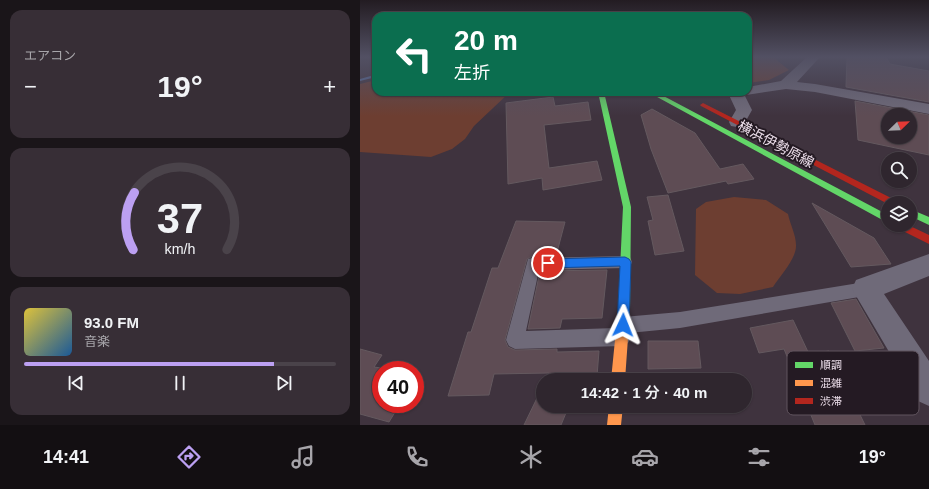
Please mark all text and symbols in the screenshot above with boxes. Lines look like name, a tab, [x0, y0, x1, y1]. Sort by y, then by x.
text: 20 m	[454, 25, 518, 56]
icon: left	[388, 28, 440, 80]
text: エアコン	[24, 48, 76, 63]
text: 左折	[454, 63, 490, 83]
text: 19°	[157, 70, 203, 103]
text: −	[24, 74, 37, 99]
text: +	[323, 74, 336, 99]
north arrow	[881, 108, 917, 144]
map controls	[881, 108, 917, 232]
street label: 横浜伊勢原線	[735, 117, 817, 171]
button: search	[881, 152, 917, 188]
text: 37	[157, 195, 203, 242]
button: layers	[881, 196, 917, 232]
text: km/h	[165, 241, 196, 257]
pin	[531, 246, 565, 280]
icon: arrive	[537, 252, 559, 274]
position arrow	[602, 304, 644, 346]
text: 93.0 FM	[84, 314, 139, 331]
text: 音楽	[84, 334, 110, 349]
legend	[787, 351, 919, 415]
text: 順調	[820, 359, 842, 371]
speed limit sign: 40	[372, 361, 424, 413]
icon: previous	[65, 372, 87, 394]
icon: pause	[169, 372, 191, 394]
icon: next	[273, 372, 295, 394]
text: 混雑	[820, 377, 842, 389]
text: 14:42 · 1 分 · 40 m	[581, 384, 707, 401]
text: 渋滞	[820, 395, 842, 407]
icon: directions	[175, 443, 203, 471]
icon: music	[289, 443, 317, 471]
icon: phone	[403, 443, 431, 471]
icon: climate	[517, 443, 545, 471]
icon: car	[631, 443, 659, 471]
icon: filters	[745, 443, 773, 471]
text: 14:41	[43, 447, 89, 467]
text: 19°	[859, 447, 886, 467]

